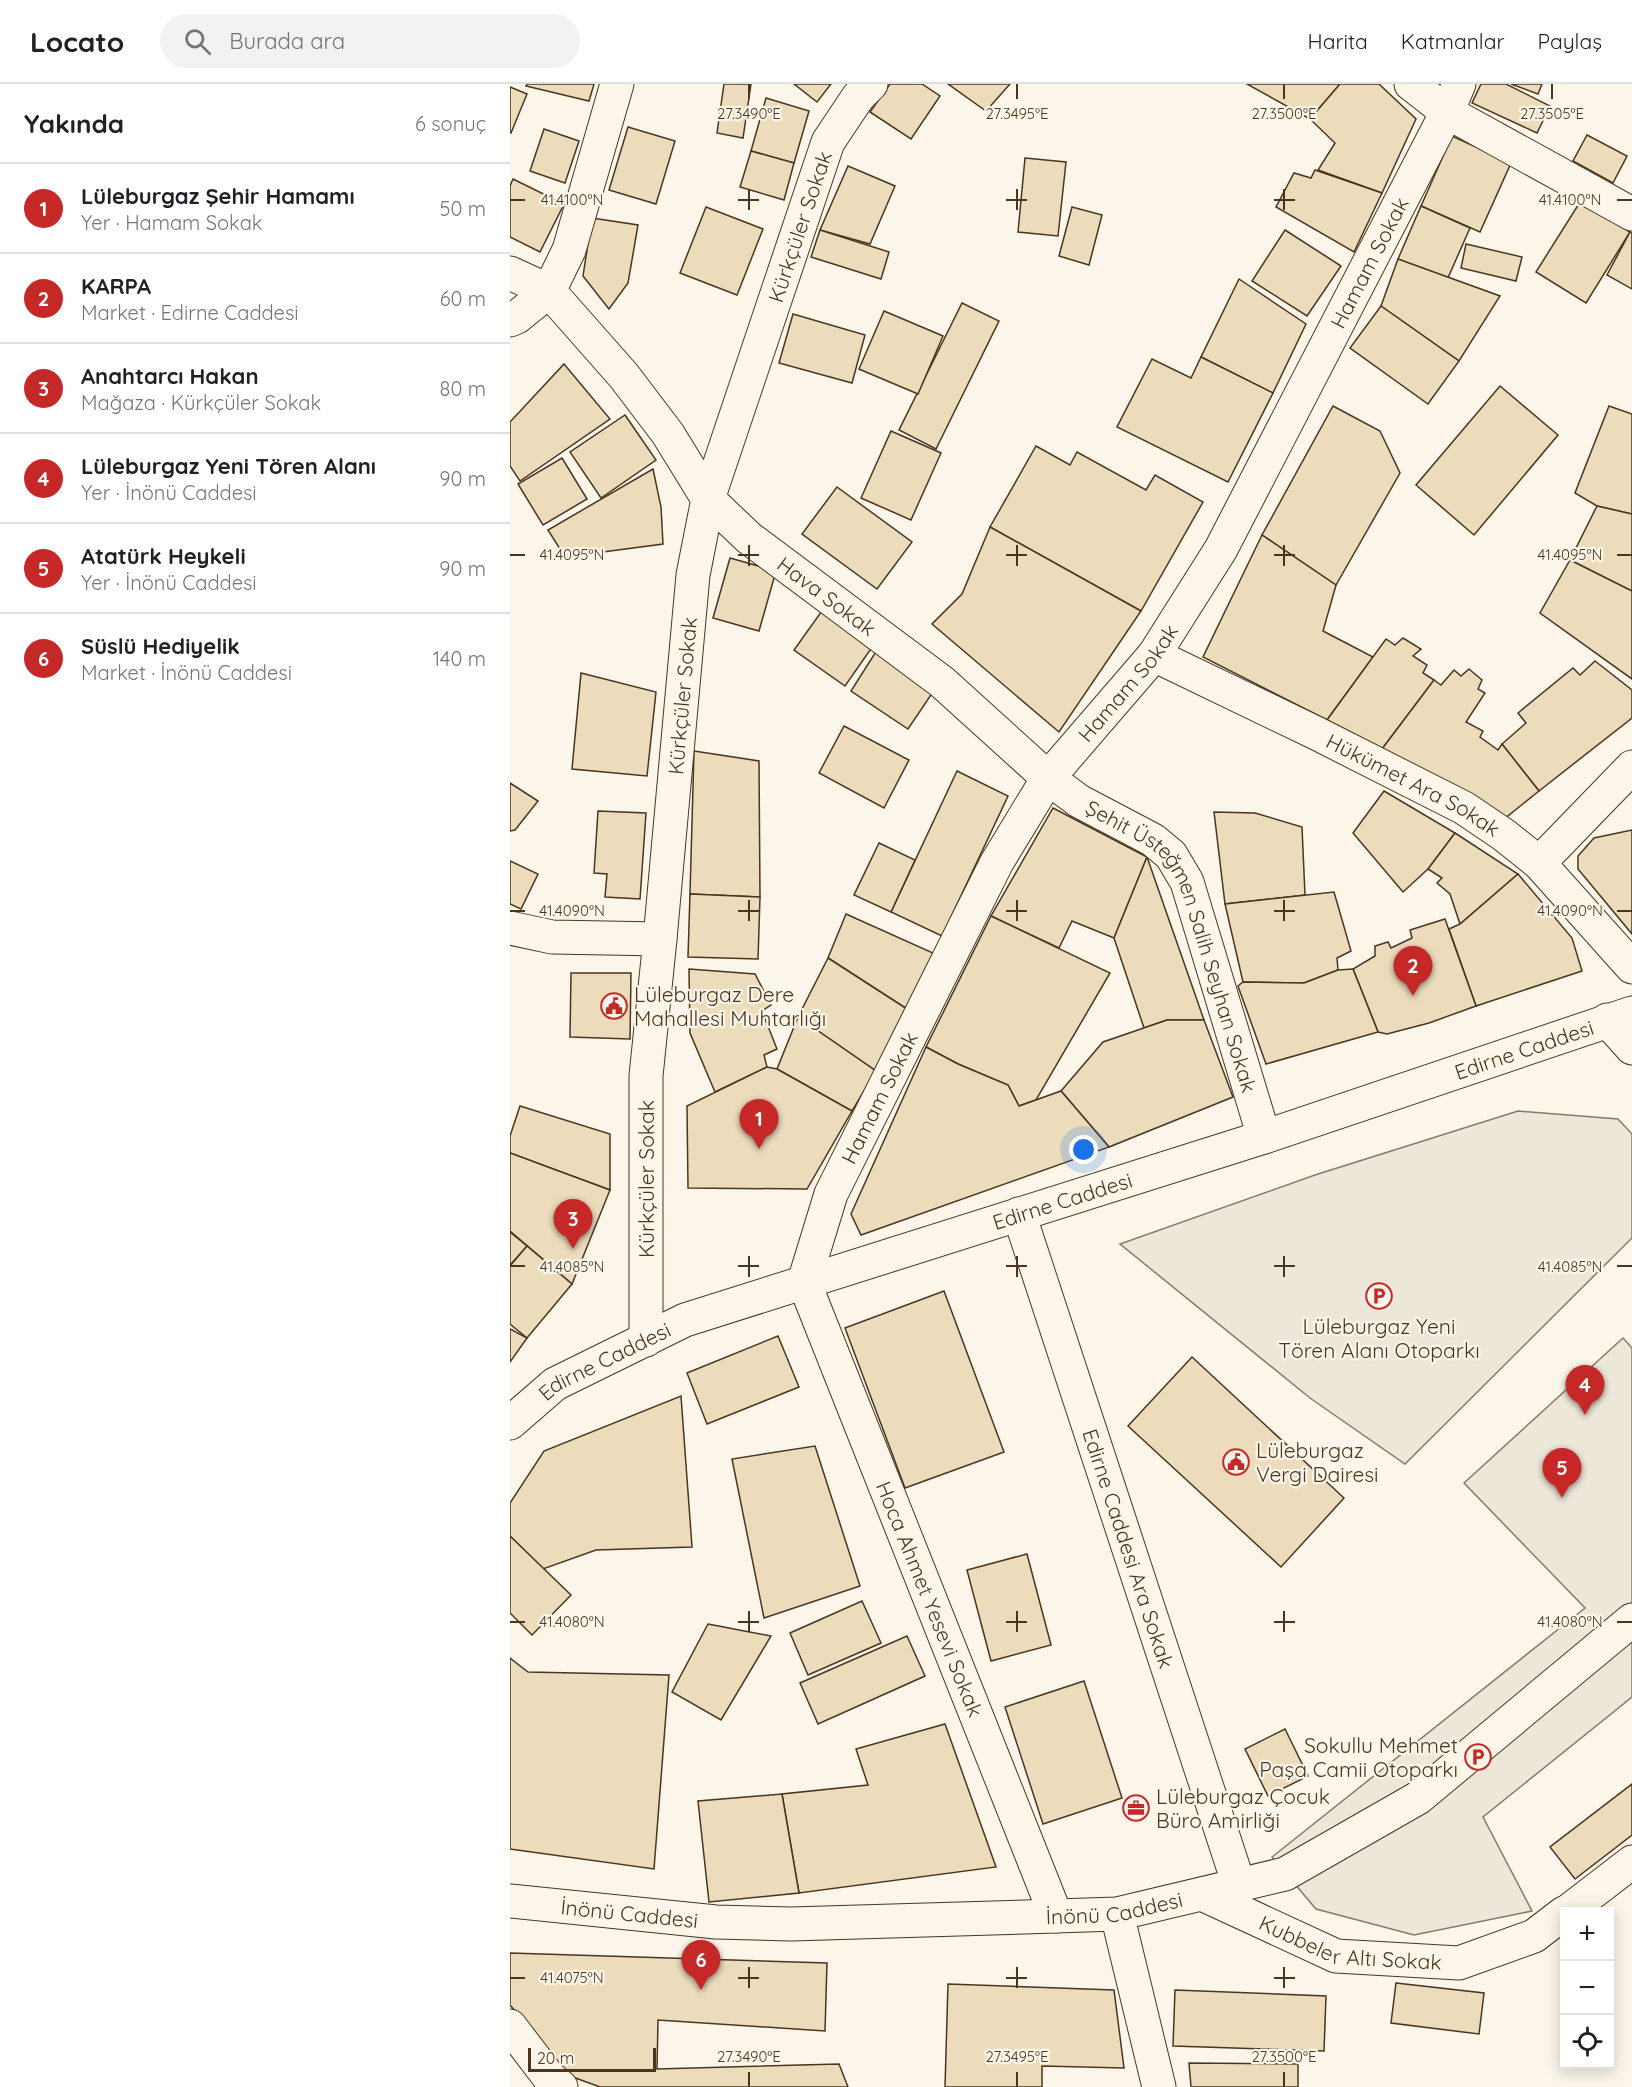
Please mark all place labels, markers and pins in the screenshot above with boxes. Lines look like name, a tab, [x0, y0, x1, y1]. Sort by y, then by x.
pin: 2	[1394, 946, 1432, 996]
place label: Lüleburgaz Dere Mahallesi Muhtarlığı	[634, 981, 826, 1031]
public building icon: Lüleburgaz Dere Mahallesi Muhtarlığı	[599, 991, 629, 1021]
pin: 1	[740, 1100, 778, 1149]
pin: 3	[554, 1200, 592, 1249]
parking icon: Lüleburgaz Yeni Tören Alanı Otoparkı	[1364, 1281, 1394, 1311]
place label: Lüleburgaz Yeni Tören Alanı Otoparkı	[1278, 1313, 1480, 1363]
pin: 4	[1566, 1366, 1604, 1415]
place label: Lüleburgaz Vergi Dairesi	[1256, 1437, 1379, 1487]
public building icon: Lüleburgaz Vergi Dairesi	[1221, 1447, 1251, 1477]
pin: 5	[1542, 1448, 1582, 1498]
place label: Sokullu Mehmet Paşa Camii Otoparkı	[1259, 1732, 1458, 1782]
parking icon: Sokullu Mehmet Paşa Camii Otoparkı	[1463, 1742, 1493, 1772]
place label: Lüleburgaz Çocuk Büro Amirliği	[1156, 1783, 1330, 1833]
office icon: Lüleburgaz Çocuk Büro Amirliği	[1121, 1793, 1151, 1823]
pin: 6	[682, 1940, 720, 1990]

